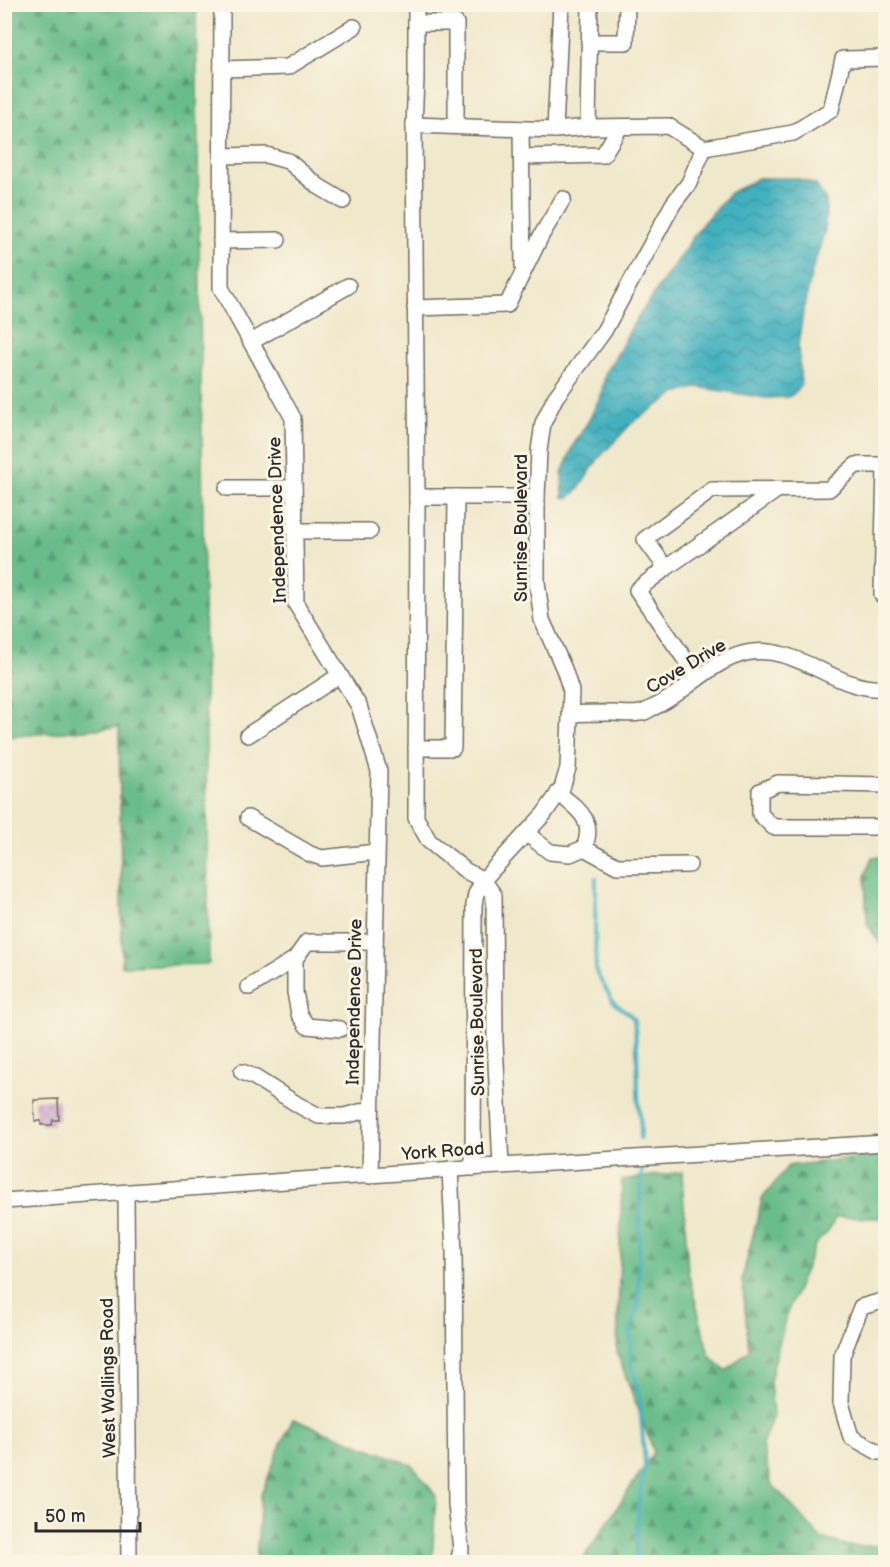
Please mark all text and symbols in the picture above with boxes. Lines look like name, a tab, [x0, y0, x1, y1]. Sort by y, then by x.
street label: Independence Drive	[264, 436, 291, 604]
street label: Sunrise Boulevard	[511, 454, 532, 602]
street label: Cove Drive	[643, 634, 730, 698]
street label: Independence Drive	[343, 918, 366, 1085]
street label: Sunrise Boulevard	[466, 948, 489, 1096]
street label: York Road	[400, 1138, 485, 1165]
street label: West Wallings Road	[97, 1298, 120, 1458]
scale bar	[36, 1495, 140, 1533]
text: 50 m	[45, 1506, 86, 1527]

